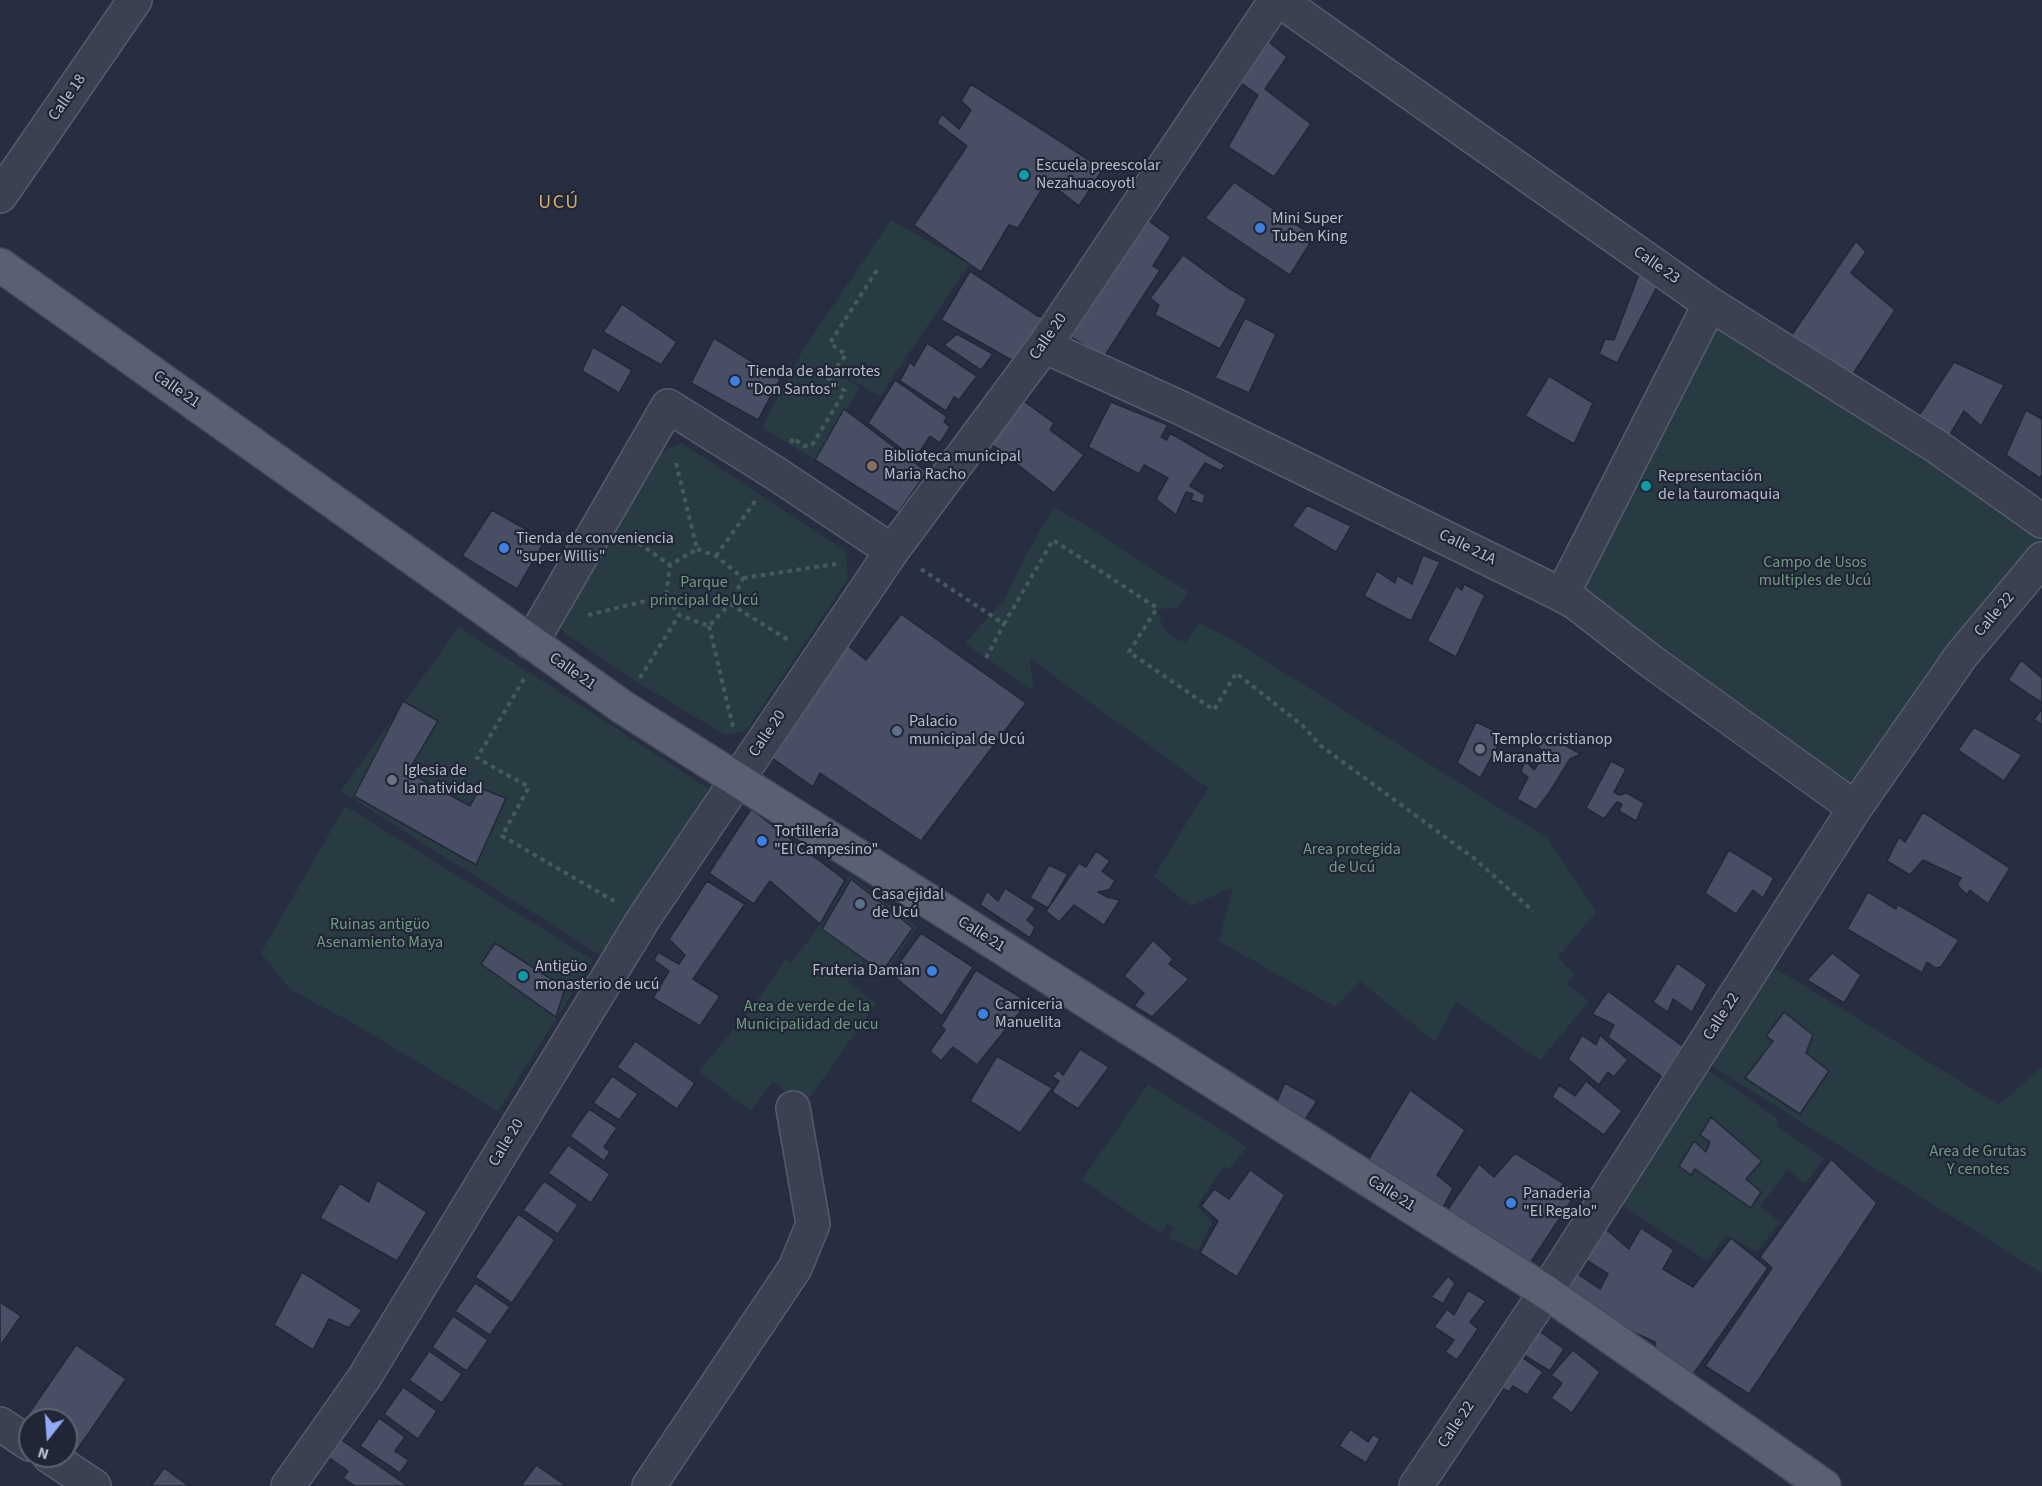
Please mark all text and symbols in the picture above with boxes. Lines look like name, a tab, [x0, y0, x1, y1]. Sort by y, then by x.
street label: Calle 18	[45, 71, 91, 125]
place label: Escuela preescolar Nezahuacoyotl	[1036, 156, 1161, 194]
marker: Escuela preescolar Nezahuacoyotl	[1017, 168, 1031, 182]
district label: UCÚ	[538, 192, 580, 216]
place label: Mini Super Tuben King	[1272, 209, 1347, 247]
marker: Mini Super Tuben King	[1253, 221, 1267, 235]
street label: Calle 23	[1629, 243, 1683, 289]
street label: Calle 20	[1026, 310, 1072, 364]
place label: Tienda de abarrotes "Don Santos"	[747, 362, 880, 400]
street label: Calle 21	[149, 367, 203, 413]
marker: Tienda de abarrotes "Don Santos"	[728, 374, 742, 388]
place label: Biblioteca municipal Maria Racho	[884, 447, 1021, 485]
marker: Biblioteca municipal Maria Racho	[865, 459, 879, 473]
place label: Representación de la tauromaquia	[1658, 467, 1780, 505]
marker: Representación de la tauromaquia	[1639, 479, 1653, 493]
street label: Calle 21A	[1435, 526, 1499, 570]
place label: Tienda de conveniencia "super Willis"	[516, 529, 674, 567]
marker: Tienda de conveniencia "super Willis"	[497, 541, 511, 555]
park label: Campo de Usos multiples de Ucú	[1759, 553, 1871, 591]
park label: Parque principal de Ucú	[650, 573, 758, 611]
street label: Calle 22	[1971, 589, 2019, 641]
street label: Calle 21	[545, 649, 599, 695]
street label: Calle 20	[745, 707, 791, 761]
place label: Palacio municipal de Ucú	[909, 712, 1025, 750]
marker: Palacio municipal de Ucú	[890, 724, 904, 738]
place label: Templo cristianop Maranatta	[1492, 730, 1612, 768]
marker: Templo cristianop Maranatta	[1473, 742, 1487, 756]
place label: Iglesia de la natividad	[404, 761, 483, 799]
marker: Iglesia de la natividad	[385, 773, 399, 787]
place label: Tortillería "El Campesino"	[774, 822, 878, 860]
marker: Tortillería "El Campesino"	[755, 834, 769, 848]
park label: Area protegida de Ucú	[1303, 840, 1401, 878]
place label: Casa ejidal de Ucú	[872, 885, 944, 923]
marker: Casa ejidal de Ucú	[853, 897, 867, 911]
street label: Calle 21	[954, 913, 1008, 957]
park label: Ruinas antigüo Asenamiento Maya	[317, 915, 443, 953]
place label: Antigüo monasterio de ucú	[535, 957, 659, 995]
place label: Fruteria Damian	[812, 961, 920, 981]
marker: Fruteria Damian	[925, 964, 939, 978]
marker: Antigüo monasterio de ucú	[516, 969, 530, 983]
street label: Calle 22	[1700, 990, 1744, 1044]
place label: Carniceria Manuelita	[995, 995, 1063, 1033]
park label: Area de verde de la Municipalidad de ucu	[736, 997, 878, 1035]
marker: Carniceria Manuelita	[976, 1007, 990, 1021]
street label: Calle 20	[485, 1116, 529, 1170]
park label: Area de Grutas Y cenotes	[1929, 1142, 2027, 1180]
street label: Calle 21	[1364, 1172, 1418, 1216]
place label: Panaderia "El Regalo"	[1523, 1184, 1597, 1222]
marker: Panaderia "El Regalo"	[1504, 1196, 1518, 1210]
street label: Calle 22	[1434, 1398, 1480, 1452]
north arrow	[18, 1408, 78, 1468]
text: N	[35, 1441, 52, 1465]

